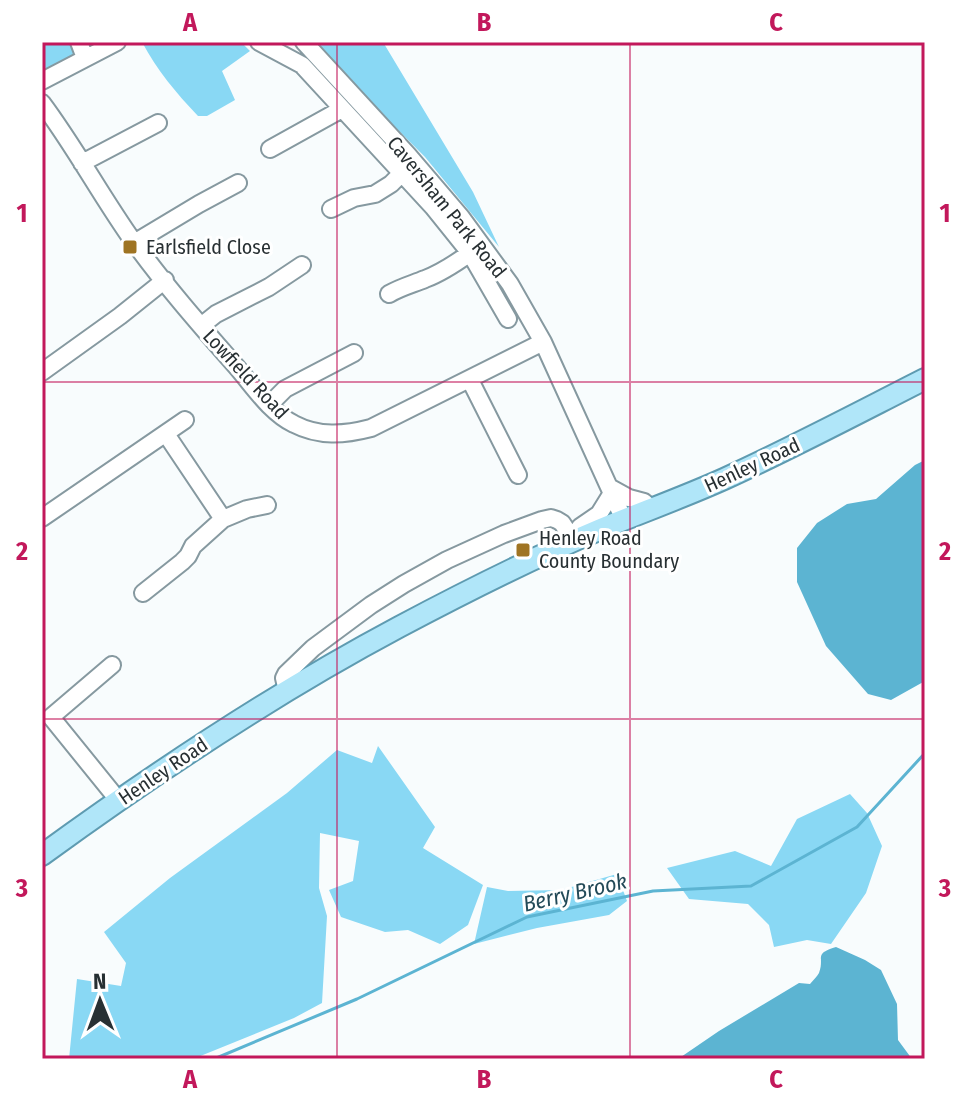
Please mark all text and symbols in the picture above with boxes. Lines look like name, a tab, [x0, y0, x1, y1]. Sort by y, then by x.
text: A	[182, 7, 198, 38]
text: B	[477, 7, 492, 38]
text: C	[769, 7, 783, 38]
street label: Caversham Park Road	[382, 131, 512, 283]
text: 1	[17, 198, 28, 229]
text: 1	[940, 198, 951, 229]
place label: Earlsfield Close	[146, 235, 271, 259]
marker: Earlsfield Close	[121, 238, 139, 256]
street label: Lowfield Road	[198, 324, 294, 424]
street label: Henley Road	[700, 432, 804, 498]
place label: Henley Road County Boundary	[539, 526, 679, 573]
text: 2	[15, 536, 28, 567]
text: 2	[938, 536, 951, 567]
marker: Henley Road County Boundary	[514, 541, 532, 559]
street label: Henley Road	[114, 732, 212, 810]
water label: Berry Brook	[521, 867, 630, 918]
text: 3	[15, 873, 28, 904]
text: 3	[938, 873, 951, 904]
north arrow	[60, 961, 140, 1041]
text: N	[93, 968, 106, 995]
text: A	[182, 1064, 198, 1095]
text: B	[477, 1064, 492, 1095]
text: C	[769, 1064, 783, 1095]

